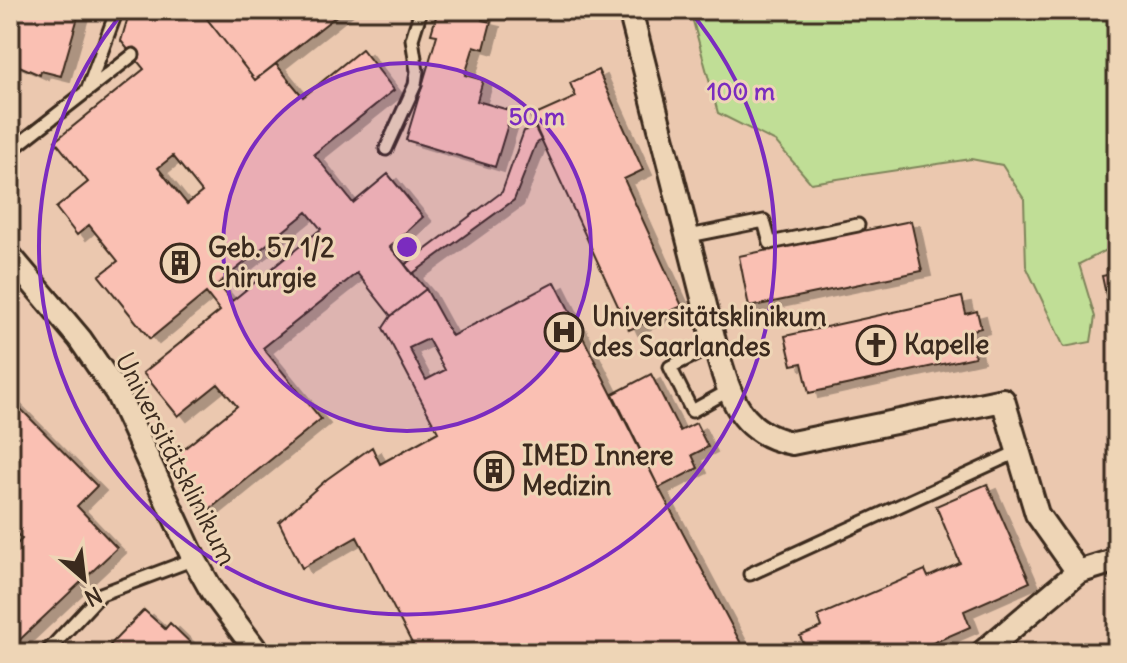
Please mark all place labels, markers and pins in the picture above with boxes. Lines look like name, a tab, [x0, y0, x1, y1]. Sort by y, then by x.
place label: Geb. 57 1/2 Chirurgie	[208, 231, 335, 294]
centre of rings	[393, 233, 421, 261]
building icon: Geb. 57 1/2 Chirurgie	[159, 242, 201, 284]
place label: Universitätsklinikum des Saarlandes	[592, 300, 827, 363]
hospital icon: Universitätsklinikum des Saarlandes	[543, 311, 585, 353]
church icon: Kapelle	[855, 324, 897, 366]
place label: Kapelle	[904, 328, 989, 361]
place label: IMED Innere Medizin	[522, 439, 673, 502]
building icon: IMED Innere Medizin	[473, 450, 515, 492]

